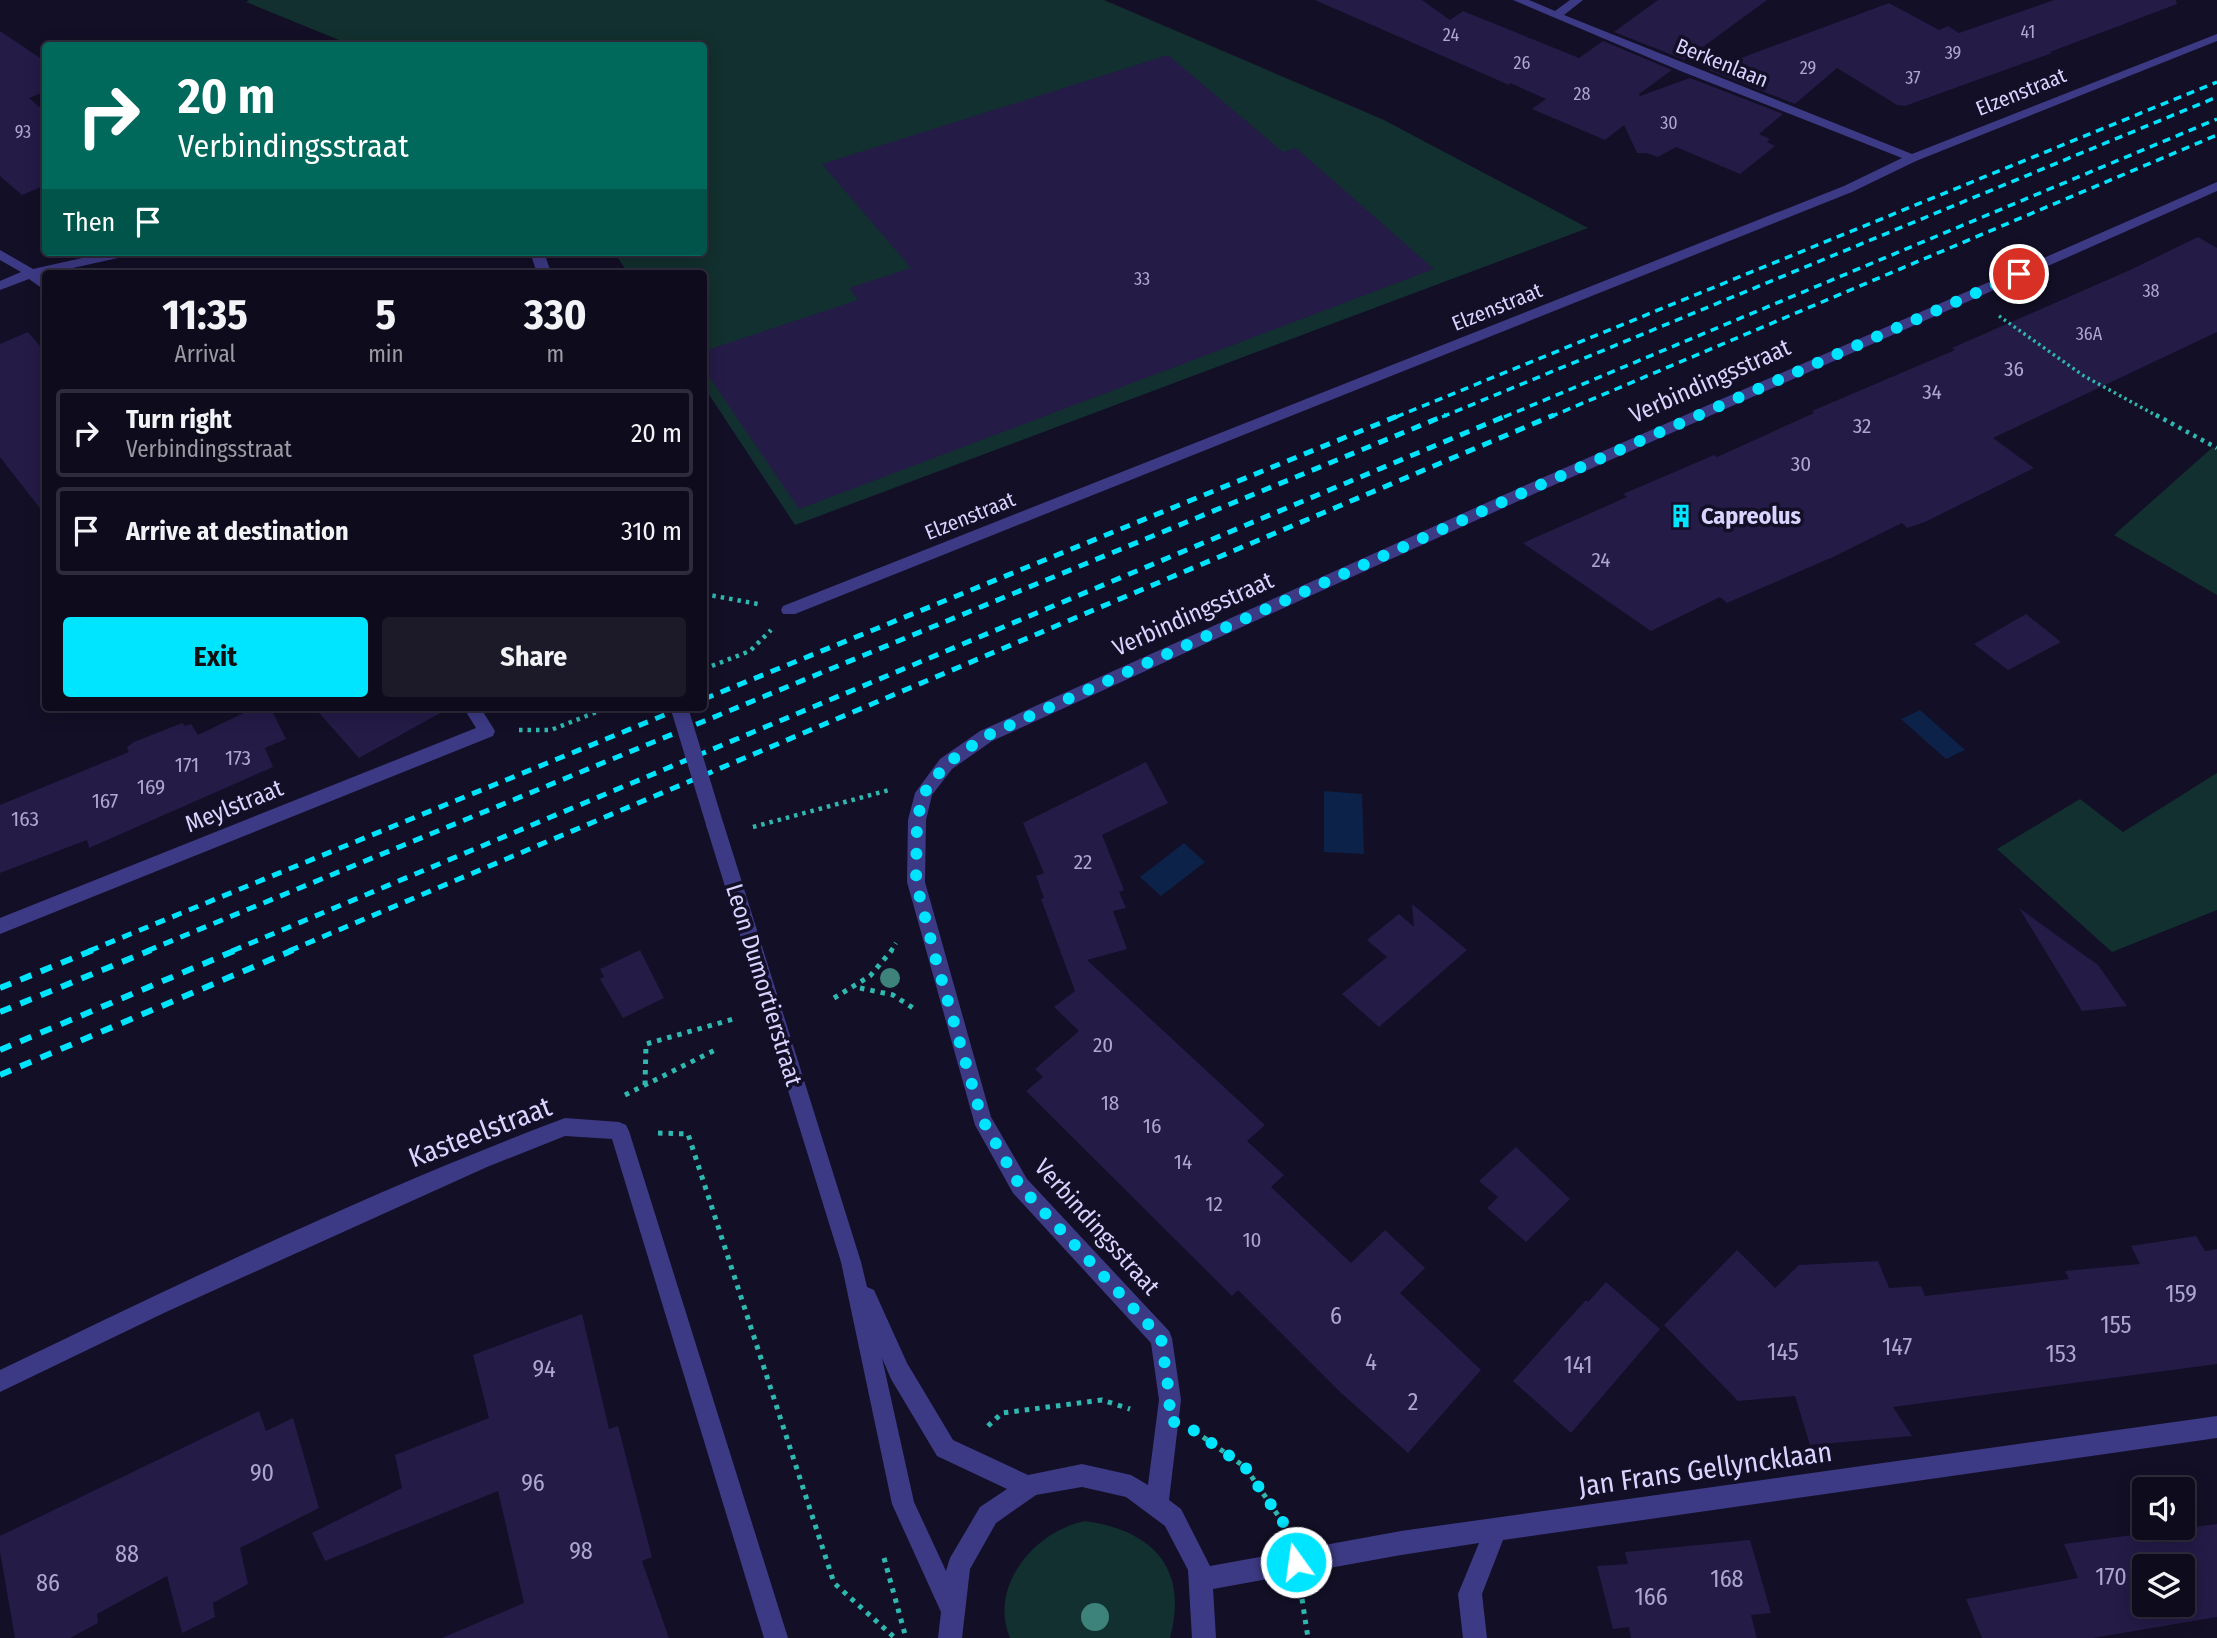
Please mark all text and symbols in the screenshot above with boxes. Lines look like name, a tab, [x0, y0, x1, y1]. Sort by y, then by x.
house number: 41	[2021, 21, 2035, 43]
house number: 24	[1443, 24, 1459, 46]
street label: Berkenlaan	[1672, 33, 1772, 93]
house number: 39	[1945, 42, 1961, 64]
house number: 26	[1514, 52, 1531, 74]
house number: 29	[1800, 57, 1816, 79]
street label: Elzenstraat	[1972, 62, 2070, 122]
text: 20 m	[178, 67, 275, 126]
house number: 37	[1905, 67, 1921, 89]
icon: right	[63, 70, 154, 161]
house number: 28	[1574, 83, 1590, 105]
house number: 30	[1660, 112, 1678, 134]
house number: 93	[15, 121, 31, 143]
text: Verbindingsstraat	[178, 127, 409, 165]
icon: arrive	[129, 203, 167, 241]
text: Then	[63, 207, 115, 238]
pin	[1989, 244, 2049, 304]
icon: arrive	[2000, 255, 2038, 293]
house number: 33	[1134, 268, 1150, 290]
street label: Elzenstraat	[1448, 277, 1546, 337]
house number: 38	[2142, 280, 2160, 302]
text: 11:35	[162, 290, 248, 340]
text: 5	[376, 290, 396, 340]
text: 330	[524, 290, 587, 340]
house number: 36A	[2076, 323, 2103, 345]
street label: Verbindingsstraat	[1625, 333, 1795, 429]
text: Arrival	[175, 340, 236, 368]
text: min	[368, 340, 404, 368]
text: m	[547, 340, 564, 368]
house number: 36	[2004, 356, 2024, 382]
house number: 34	[1922, 379, 1942, 405]
text: Turn right	[126, 404, 232, 435]
house number: 32	[1853, 413, 1871, 439]
icon: right	[67, 414, 105, 452]
text: 20 m	[631, 418, 682, 449]
text: Verbindingsstraat	[126, 435, 292, 463]
house number: 30	[1791, 451, 1811, 477]
street label: Elzenstraat	[921, 486, 1019, 546]
building icon: Capreolus	[1667, 502, 1695, 530]
place label: Capreolus	[1701, 502, 1801, 530]
icon: arrive	[67, 512, 105, 550]
text: Arrive at destination	[126, 516, 349, 547]
text: 310 m	[621, 516, 682, 547]
house number: 24	[1591, 547, 1611, 573]
street label: Verbindingsstraat	[1108, 566, 1278, 662]
button: Exit	[63, 617, 368, 697]
button: Share	[382, 617, 686, 697]
house number: 173	[225, 745, 251, 771]
house number: 171	[175, 752, 199, 778]
house number: 169	[137, 774, 165, 800]
street label: Meylstraat	[181, 774, 287, 838]
house number: 167	[92, 788, 118, 814]
house number: 163	[11, 806, 39, 832]
house number: 22	[1074, 849, 1092, 875]
street label: Leon Dumortierstraat	[720, 881, 808, 1089]
house number: 20	[1093, 1032, 1113, 1058]
street label: Kasteelstraat	[404, 1089, 557, 1174]
house number: 18	[1101, 1090, 1119, 1116]
house number: 16	[1143, 1113, 1161, 1139]
house number: 14	[1174, 1149, 1192, 1175]
street label: Verbindingsstraat	[1029, 1153, 1165, 1301]
house number: 12	[1205, 1191, 1223, 1217]
house number: 10	[1242, 1227, 1262, 1253]
house number: 159	[2165, 1280, 2197, 1308]
house number: 6	[1330, 1302, 1342, 1330]
house number: 155	[2100, 1311, 2132, 1339]
house number: 147	[1882, 1333, 1912, 1361]
house number: 145	[1767, 1338, 1799, 1366]
house number: 153	[2045, 1340, 2077, 1368]
house number: 4	[1365, 1348, 1377, 1376]
house number: 141	[1563, 1351, 1593, 1379]
house number: 94	[532, 1355, 556, 1383]
house number: 2	[1408, 1388, 1418, 1416]
street label: Jan Frans Gellyncklaan	[1576, 1435, 1834, 1503]
house number: 90	[250, 1459, 274, 1487]
house number: 96	[521, 1469, 545, 1497]
map controls	[2132, 1477, 2195, 1617]
button: sound	[2132, 1477, 2195, 1540]
position arrow	[1259, 1525, 1333, 1599]
house number: 98	[569, 1537, 593, 1565]
house number: 88	[115, 1540, 139, 1568]
button: layers	[2132, 1554, 2195, 1617]
house number: 170	[2095, 1563, 2127, 1591]
house number: 168	[1710, 1565, 1744, 1593]
house number: 86	[36, 1569, 60, 1597]
house number: 166	[1634, 1583, 1668, 1611]

